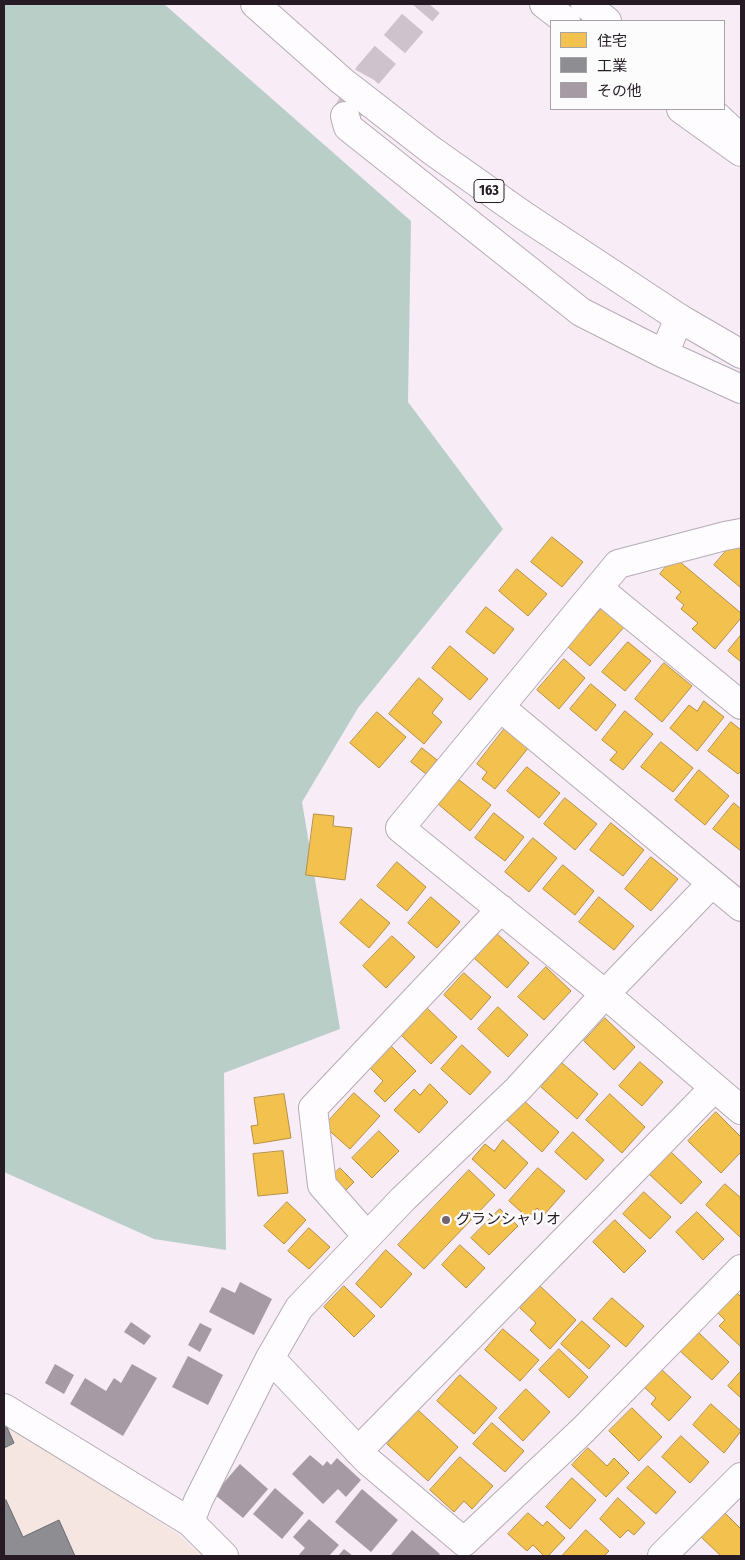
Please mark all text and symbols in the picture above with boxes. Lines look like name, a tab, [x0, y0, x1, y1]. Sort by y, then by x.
legend	[550, 20, 725, 110]
text: 住宅	[597, 32, 627, 50]
text: 工業	[597, 57, 627, 75]
text: その他	[597, 82, 642, 100]
road number: 163	[474, 180, 504, 202]
place label: グランシャリオ	[456, 1211, 561, 1229]
marker: グランシャリオ	[440, 1214, 452, 1226]

